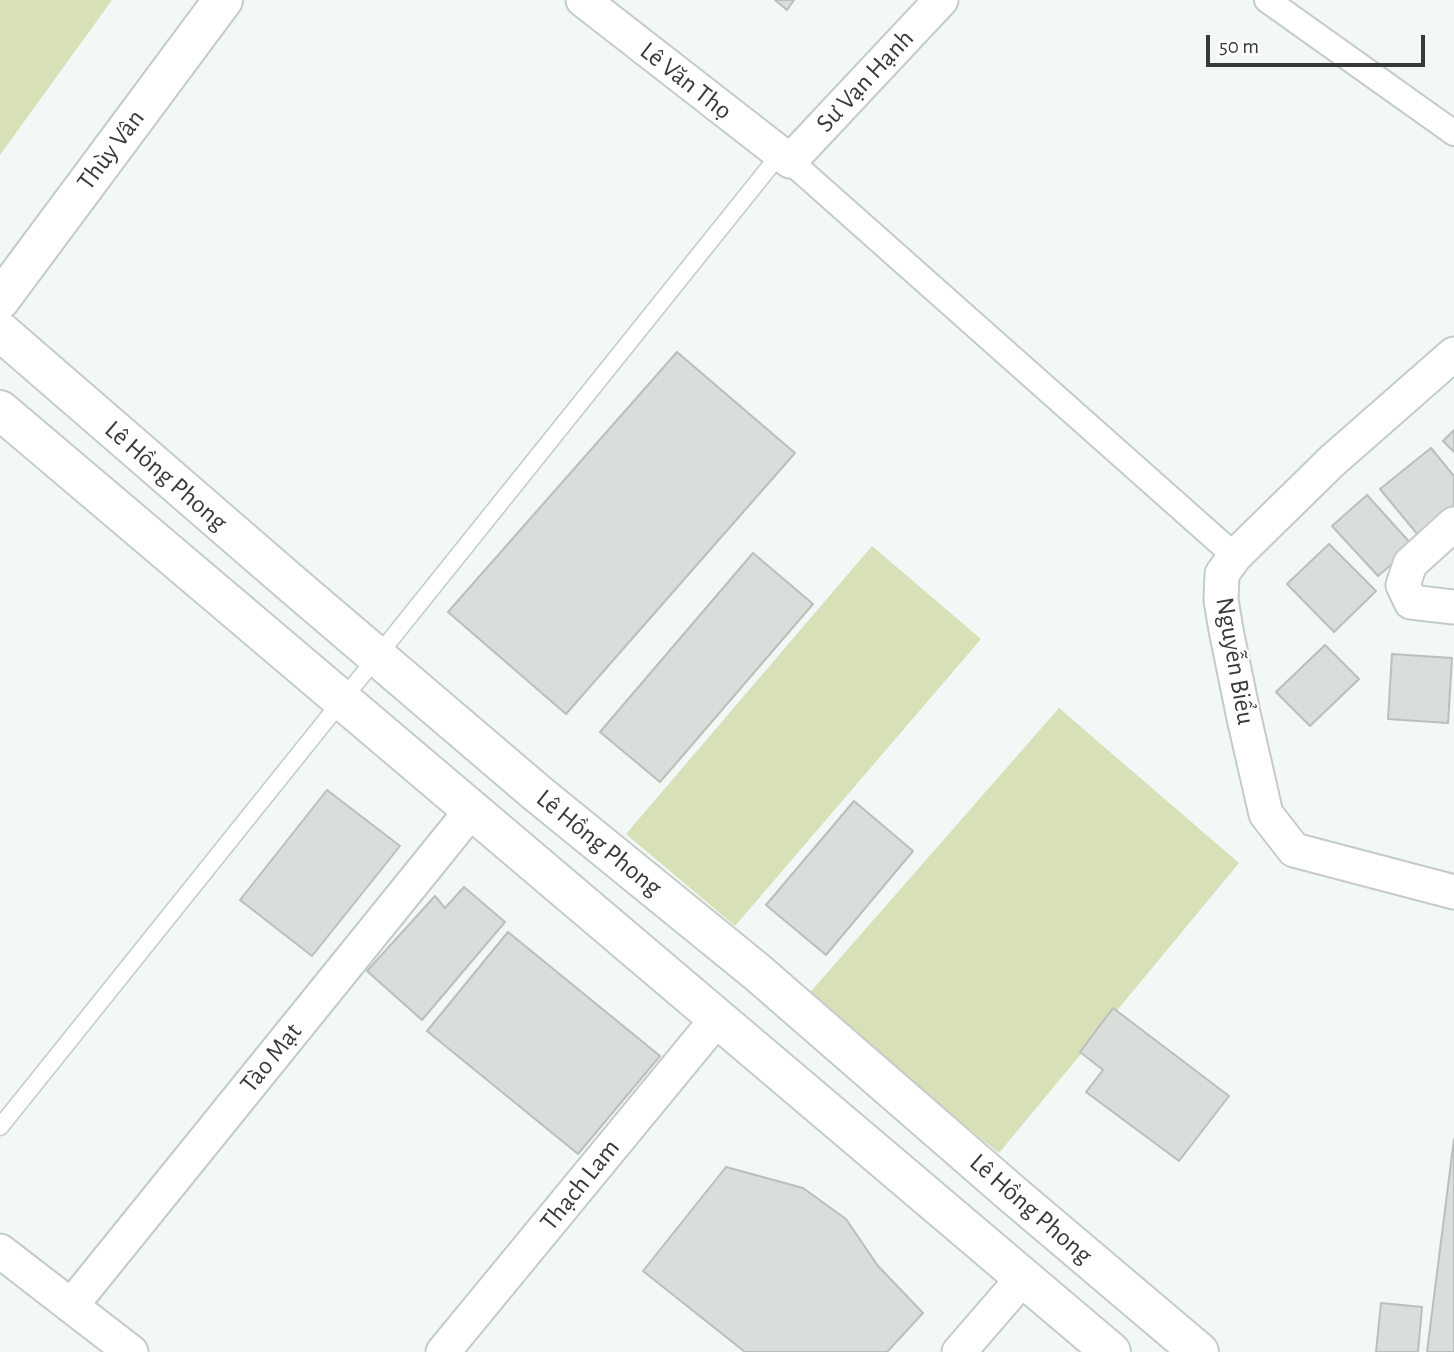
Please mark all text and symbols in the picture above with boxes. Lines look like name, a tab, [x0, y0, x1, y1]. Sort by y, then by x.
scale bar	[1209, 21, 1428, 65]
street label: Sư Vạn Hạnh	[810, 23, 920, 139]
street label: Lê Văn Thọ	[634, 35, 738, 127]
text: 50 m	[1219, 36, 1259, 57]
street label: Thùy Vân	[71, 104, 151, 196]
street label: Lê Hồng Phong	[98, 414, 234, 538]
street label: Nguyễn Biểu	[1208, 595, 1262, 727]
street label: Lê Hồng Phong	[530, 783, 668, 903]
street label: Tào Mạt	[234, 1017, 308, 1099]
street label: Thạch Lam	[534, 1133, 626, 1237]
street label: Lê Hồng Phong	[963, 1147, 1099, 1271]

